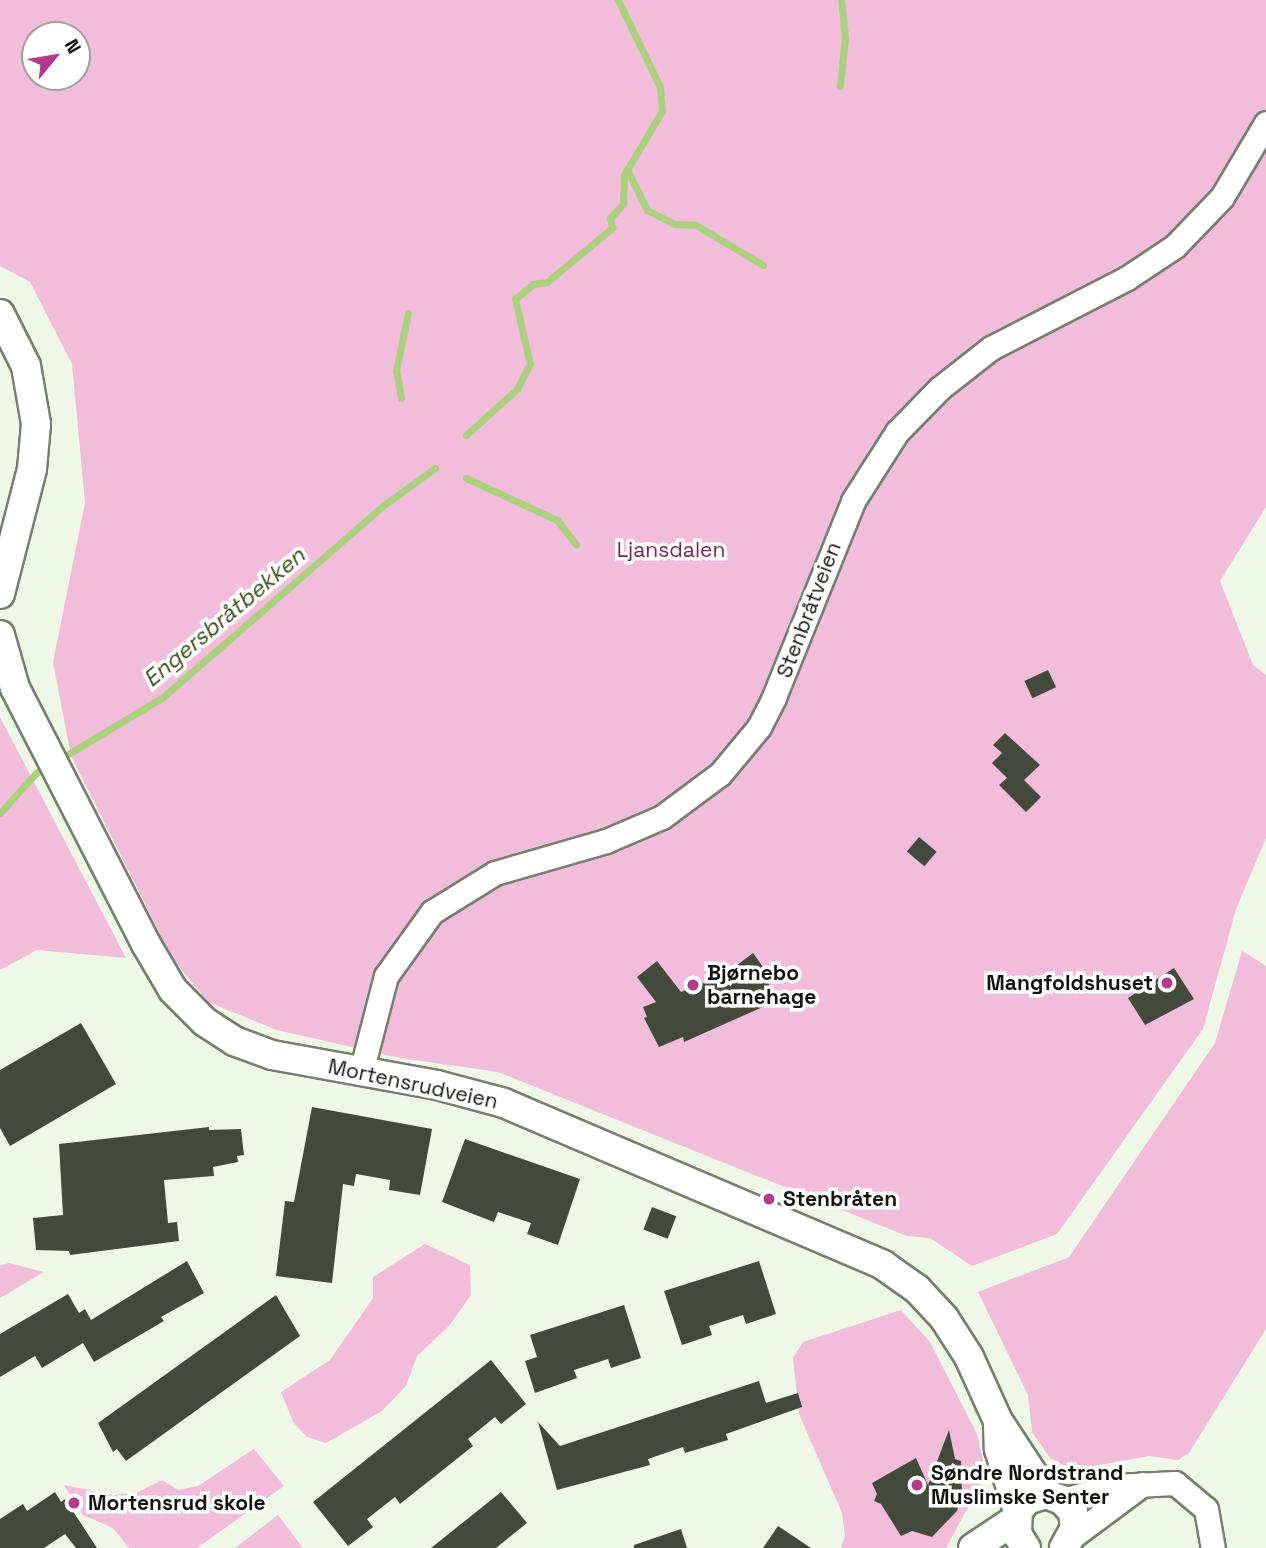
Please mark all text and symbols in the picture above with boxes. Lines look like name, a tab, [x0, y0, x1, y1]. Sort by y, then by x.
north arrow	[21, 21, 91, 91]
text: N	[59, 34, 87, 58]
park label: Ljansdalen	[617, 537, 725, 563]
street label: Stenbråtveien	[772, 539, 846, 681]
water label: Engersbråtbekken	[138, 541, 310, 693]
place label: Bjørnebo barnehage	[707, 960, 816, 1010]
place label: Mangfoldshuset	[986, 970, 1153, 996]
marker: Mangfoldshuset	[1159, 975, 1175, 991]
marker: Bjørnebo barnehage	[685, 977, 701, 993]
street label: Mortensrudveien	[326, 1054, 500, 1114]
place label: Stenbråten	[783, 1186, 897, 1212]
marker: Stenbråten	[761, 1191, 777, 1207]
place label: Søndre Nordstrand Muslimske Senter	[931, 1460, 1123, 1510]
marker: Søndre Nordstrand Muslimske Senter	[909, 1477, 925, 1493]
place label: Mortensrud skole	[88, 1490, 266, 1516]
marker: Mortensrud skole	[66, 1495, 82, 1511]

